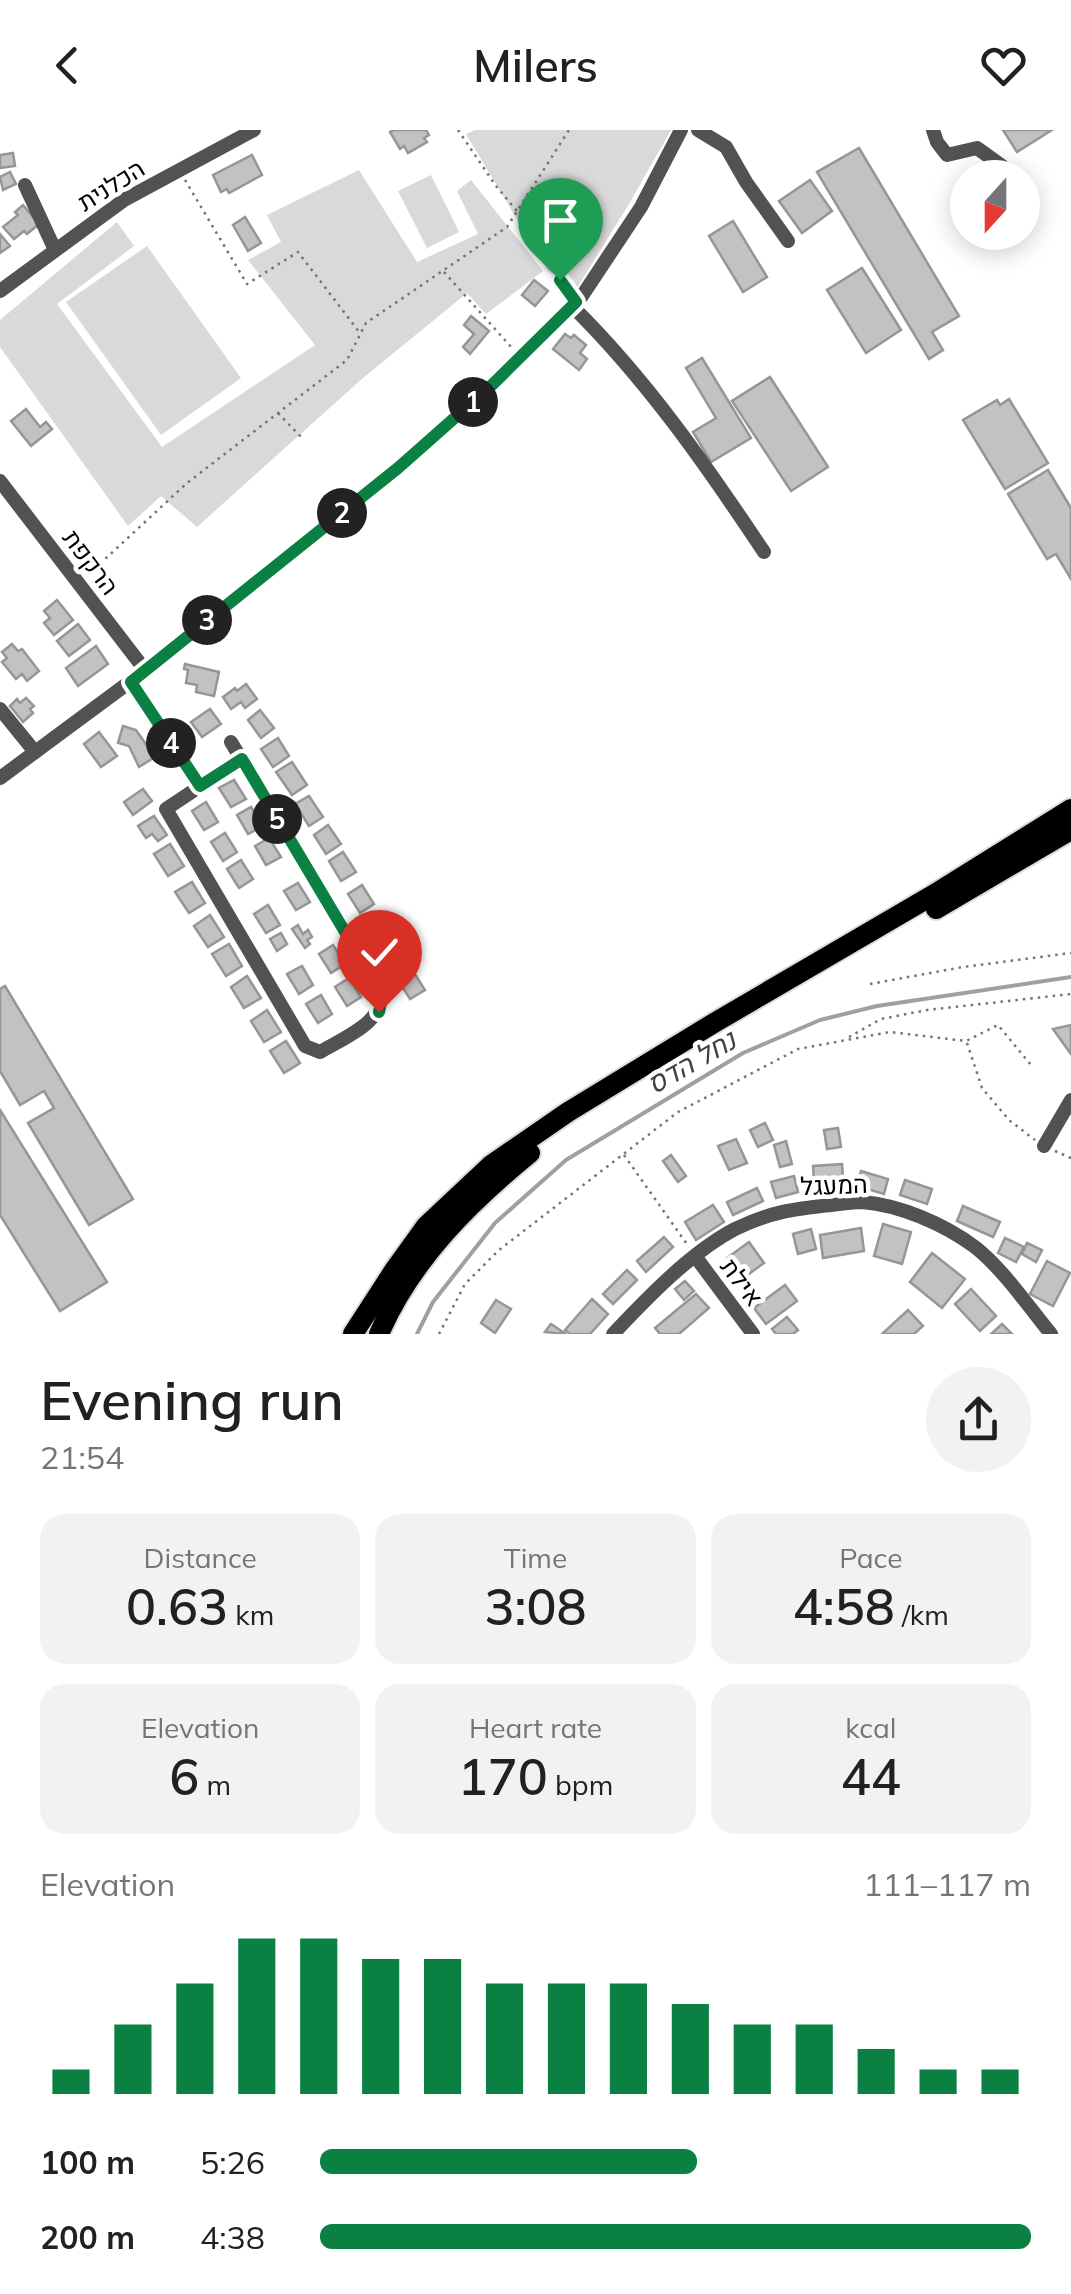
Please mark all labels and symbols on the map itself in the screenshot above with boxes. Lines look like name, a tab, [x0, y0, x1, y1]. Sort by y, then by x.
street label: הכלנית	[71, 152, 150, 217]
north arrow	[950, 160, 1040, 250]
pin	[518, 178, 603, 281]
pin: 1	[448, 377, 498, 427]
pin: 2	[317, 488, 367, 538]
street label: הרקפת	[57, 523, 126, 600]
pin: 3	[182, 595, 232, 645]
pin: 4	[146, 718, 196, 768]
pin: 5	[252, 794, 302, 844]
pin	[337, 910, 422, 1013]
water label: נחל הדס	[640, 1021, 743, 1101]
street label: המעגל	[800, 1168, 868, 1201]
street label: אילת	[714, 1252, 770, 1312]

